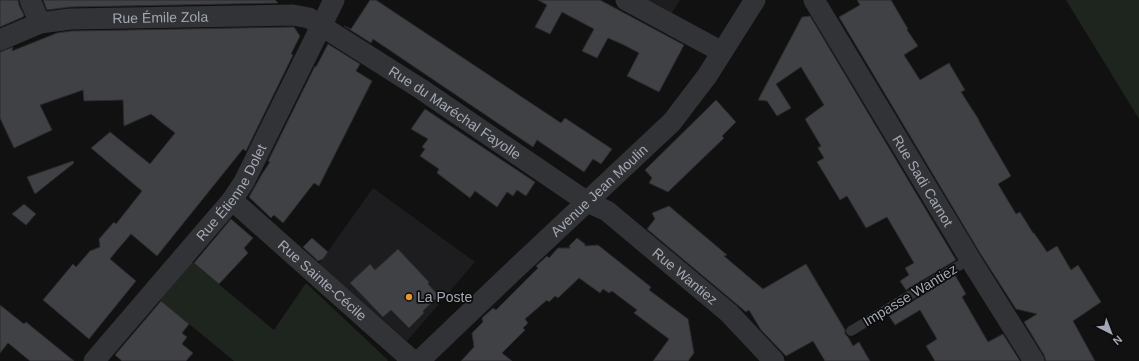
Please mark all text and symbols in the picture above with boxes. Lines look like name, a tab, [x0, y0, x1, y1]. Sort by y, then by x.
street label: Rue Émile Zola	[112, 9, 209, 26]
street label: Rue du Maréchal Fayolle	[386, 63, 524, 163]
street label: Rue Sadi Carnot	[889, 132, 957, 229]
street label: Rue Étienne Dolet	[193, 141, 269, 244]
street label: Avenue Jean Moulin	[547, 141, 651, 240]
street label: Rue Sainte-Cécile	[275, 237, 370, 324]
street label: Rue Wantiez	[649, 244, 721, 308]
street label: Impasse Wantiez	[860, 261, 960, 329]
place label: La Poste	[417, 289, 472, 305]
marker: La Poste	[404, 292, 414, 302]
north arrow	[1091, 313, 1131, 353]
text: N	[1111, 333, 1125, 348]

